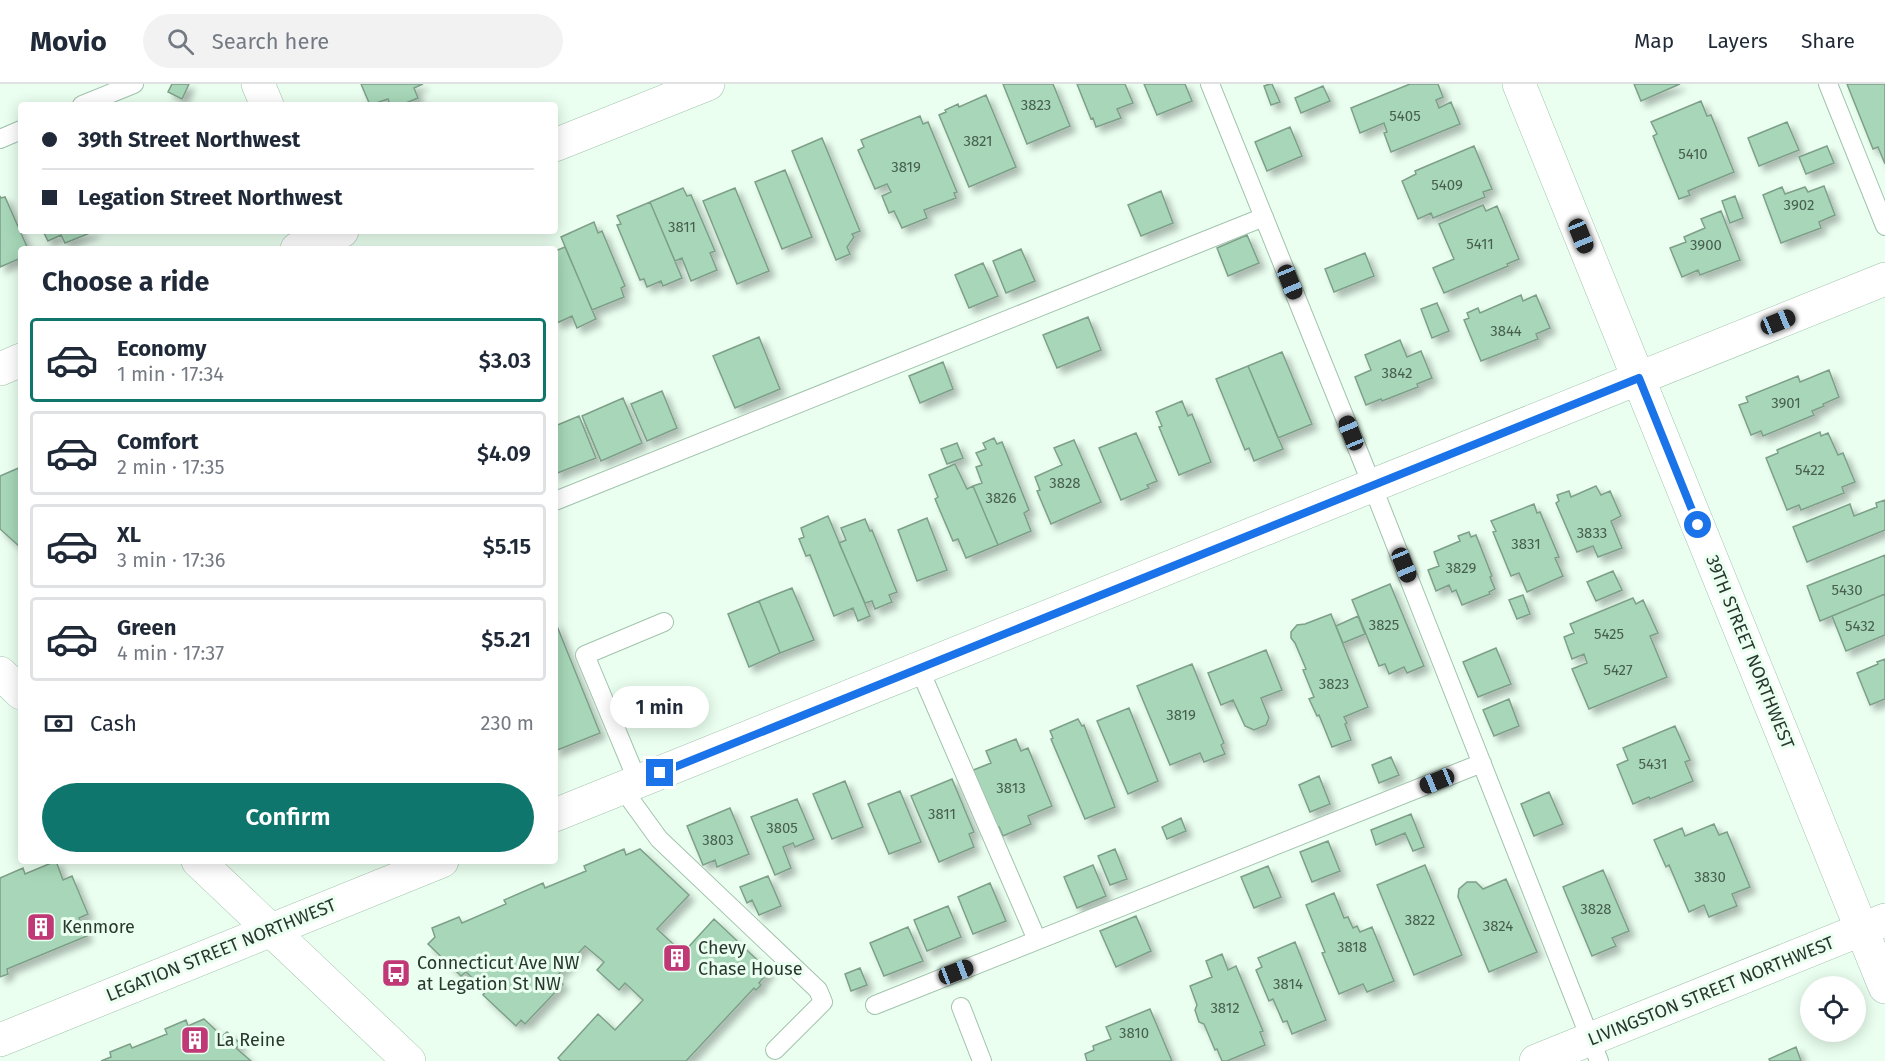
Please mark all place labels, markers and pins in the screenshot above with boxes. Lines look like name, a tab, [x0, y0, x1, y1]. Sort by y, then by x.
building icon: Kenmore	[25, 911, 57, 943]
place label: Kenmore	[62, 916, 135, 938]
place label: Chevy Chase House	[698, 937, 803, 980]
building icon: Chevy Chase House	[661, 942, 693, 974]
place label: Connecticut Ave NW at Legation St NW	[417, 952, 579, 995]
bus stop icon: Connecticut Ave NW at Legation St NW	[380, 957, 412, 989]
building icon: La Reine	[179, 1024, 211, 1056]
place label: La Reine	[216, 1029, 285, 1051]

